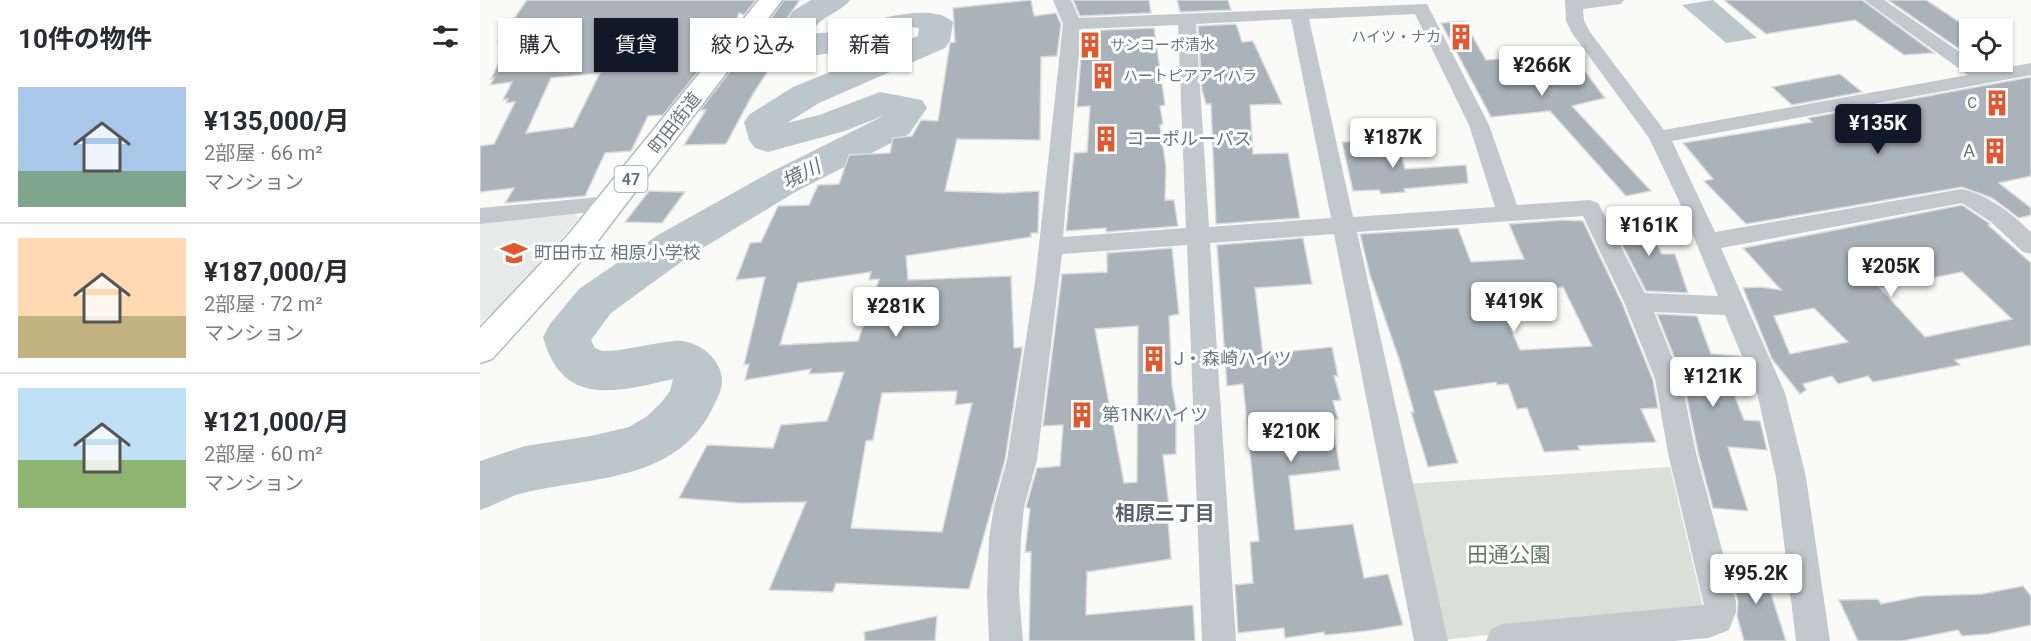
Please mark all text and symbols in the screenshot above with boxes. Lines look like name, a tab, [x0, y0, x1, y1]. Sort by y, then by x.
chip: 購入	[498, 18, 582, 72]
chip: 賃貸	[594, 18, 678, 72]
chip: 絞り込み	[690, 18, 816, 72]
chip: 新着	[828, 18, 912, 72]
map controls	[1959, 18, 2013, 72]
button: locate	[1959, 18, 2013, 72]
icon: filters	[429, 20, 462, 53]
building icon: ハイツ・ナカ	[1446, 22, 1476, 52]
text: 10件の物件	[18, 24, 152, 54]
place label: ハイツ・ナカ	[1351, 28, 1441, 46]
building icon: サンコーポ清水	[1075, 30, 1105, 60]
place label: サンコーポ清水	[1110, 36, 1215, 54]
pin: ¥266K	[1500, 46, 1584, 97]
text: ¥266K	[1513, 53, 1571, 77]
building icon: ハートピアアイハラ	[1088, 61, 1118, 91]
place label: ハートピアアイハラ	[1123, 67, 1257, 85]
street label: 町田街道	[644, 88, 705, 158]
building icon: C	[1982, 88, 2012, 118]
place label: C	[1967, 94, 1977, 112]
pin: ¥135K	[1836, 104, 1920, 155]
text: ¥135,000/月	[204, 106, 350, 136]
icon: home	[66, 111, 138, 183]
text: ¥135K	[1849, 111, 1907, 135]
pin: ¥187K	[1351, 118, 1435, 169]
building icon: コーポルーパス	[1091, 124, 1121, 154]
text: ¥187K	[1364, 125, 1422, 149]
place label: コーポルーパス	[1126, 128, 1252, 149]
building icon: A	[1980, 136, 2010, 166]
place label: A	[1963, 140, 1975, 161]
text: 2部屋 · 66 m²	[204, 141, 323, 165]
water label: 境川	[778, 153, 826, 194]
road number: 47	[614, 166, 648, 192]
text: マンション	[204, 170, 304, 194]
pin: ¥161K	[1607, 206, 1691, 257]
text: ¥161K	[1620, 213, 1678, 237]
school or university icon: 町田市立 相原小学校	[499, 238, 529, 268]
place label: 町田市立 相原小学校	[534, 242, 700, 263]
pin: ¥205K	[1849, 247, 1933, 298]
text: ¥205K	[1862, 254, 1920, 278]
text: ¥187,000/月	[204, 257, 350, 287]
icon: home	[66, 262, 138, 334]
pin: ¥419K	[1472, 282, 1556, 333]
pin: ¥281K	[854, 287, 938, 338]
text: ¥419K	[1485, 289, 1543, 313]
text: 2部屋 · 72 m²	[204, 292, 323, 316]
text: ¥281K	[867, 294, 925, 318]
text: マンション	[204, 321, 304, 345]
building icon: J・森崎ハイツ	[1139, 344, 1169, 374]
place label: J・森崎ハイツ	[1174, 348, 1292, 369]
pin: ¥121K	[1671, 357, 1755, 408]
text: ¥121K	[1684, 364, 1742, 388]
building icon: 第1NKハイツ	[1067, 400, 1097, 430]
place label: 第1NKハイツ	[1102, 404, 1208, 425]
text: ¥121,000/月	[204, 407, 350, 437]
icon: home	[66, 412, 138, 484]
pin: ¥210K	[1249, 412, 1333, 463]
text: ¥210K	[1262, 419, 1320, 443]
text: 2部屋 · 60 m²	[204, 442, 323, 466]
text: マンション	[204, 471, 304, 495]
district label: 相原三丁目	[1115, 501, 1215, 525]
park label: 田通公園	[1467, 543, 1551, 567]
pin: ¥95.2K	[1707, 554, 1805, 605]
text: ¥95.2K	[1724, 561, 1788, 585]

